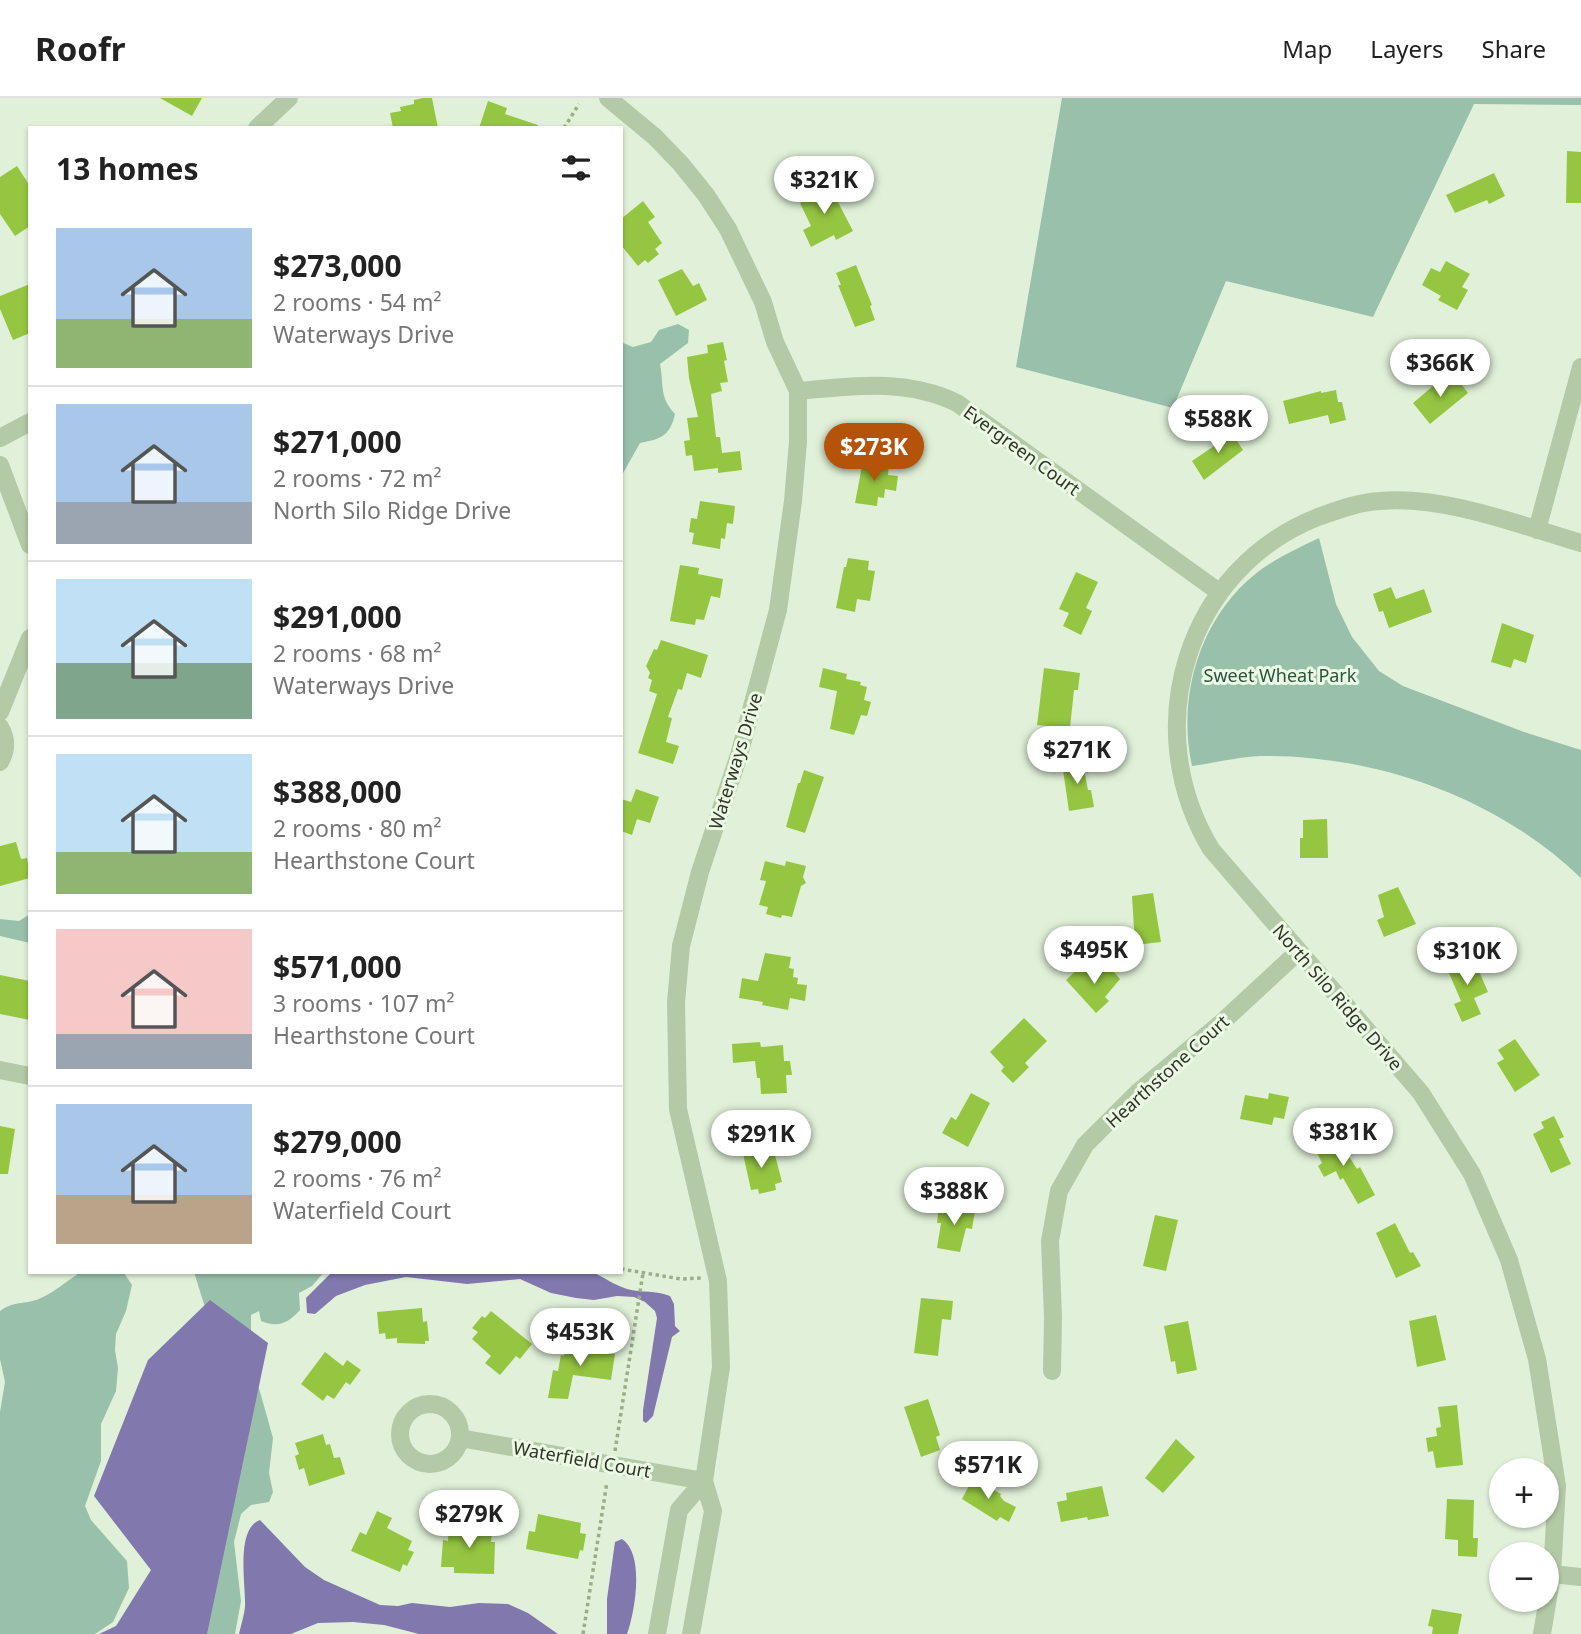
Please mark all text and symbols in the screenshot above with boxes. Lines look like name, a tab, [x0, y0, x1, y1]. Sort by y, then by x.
text: Roofr	[35, 26, 125, 71]
text: Map	[1282, 32, 1332, 65]
text: Layers	[1370, 32, 1444, 65]
text: Share	[1482, 32, 1546, 65]
text: 13 homes	[56, 148, 199, 189]
icon: filters	[557, 149, 595, 187]
pin: $321K	[775, 156, 873, 216]
text: $321K	[790, 163, 858, 195]
text: $273,000	[273, 245, 402, 286]
icon: home	[112, 256, 196, 340]
text: 2 rooms · 54 m²	[273, 286, 442, 318]
text: Waterways Drive	[273, 318, 454, 350]
pin: $366K	[1391, 340, 1489, 399]
text: $366K	[1406, 346, 1474, 378]
pin: $588K	[1169, 396, 1267, 455]
street label: Evergreen Court	[959, 400, 1085, 501]
text: $588K	[1184, 402, 1252, 434]
text: $271,000	[273, 421, 402, 462]
pin: $273K	[825, 424, 923, 483]
text: $273K	[840, 430, 908, 462]
icon: home	[112, 432, 196, 516]
text: 2 rooms · 72 m²	[273, 462, 442, 494]
text: North Silo Ridge Drive	[273, 494, 511, 526]
text: $291,000	[273, 596, 402, 637]
icon: home	[112, 607, 196, 691]
text: 2 rooms · 68 m²	[273, 637, 442, 669]
park label: Sweet Wheat Park	[1204, 663, 1357, 687]
text: Waterways Drive	[273, 669, 454, 701]
street label: Waterways Drive	[703, 690, 767, 832]
pin: $271K	[1028, 726, 1126, 786]
text: $271K	[1043, 733, 1111, 765]
text: $388,000	[273, 771, 402, 812]
icon: home	[112, 782, 196, 866]
text: 2 rooms · 80 m²	[273, 812, 442, 844]
text: Hearthstone Court	[273, 844, 475, 876]
street label: North Silo Ridge Drive	[1268, 919, 1408, 1075]
pin: $495K	[1045, 926, 1143, 986]
pin: $310K	[1418, 928, 1516, 987]
text: $495K	[1060, 933, 1128, 965]
text: $310K	[1433, 934, 1501, 966]
text: $571,000	[273, 946, 402, 987]
icon: home	[112, 957, 196, 1041]
text: 3 rooms · 107 m²	[273, 987, 455, 1019]
street label: Hearthstone Court	[1100, 1009, 1234, 1133]
text: Hearthstone Court	[273, 1019, 475, 1051]
pin: $381K	[1294, 1108, 1392, 1168]
pin: $291K	[712, 1110, 810, 1170]
text: $381K	[1309, 1115, 1377, 1147]
text: $291K	[727, 1117, 795, 1149]
text: $279,000	[273, 1121, 402, 1162]
icon: home	[112, 1132, 196, 1216]
text: 2 rooms · 76 m²	[273, 1162, 442, 1194]
pin: $388K	[905, 1168, 1003, 1227]
text: $388K	[920, 1174, 988, 1206]
text: Waterfield Court	[273, 1194, 451, 1226]
pin: $453K	[531, 1308, 629, 1368]
text: $453K	[546, 1315, 614, 1347]
street label: Waterfield Court	[511, 1435, 653, 1483]
pin: $571K	[939, 1442, 1037, 1501]
text: $571K	[954, 1448, 1022, 1480]
map controls	[1489, 1458, 1559, 1612]
button: +	[1489, 1458, 1559, 1528]
pin: $279K	[420, 1490, 518, 1550]
text: $279K	[435, 1497, 503, 1529]
button: −	[1489, 1542, 1559, 1612]

